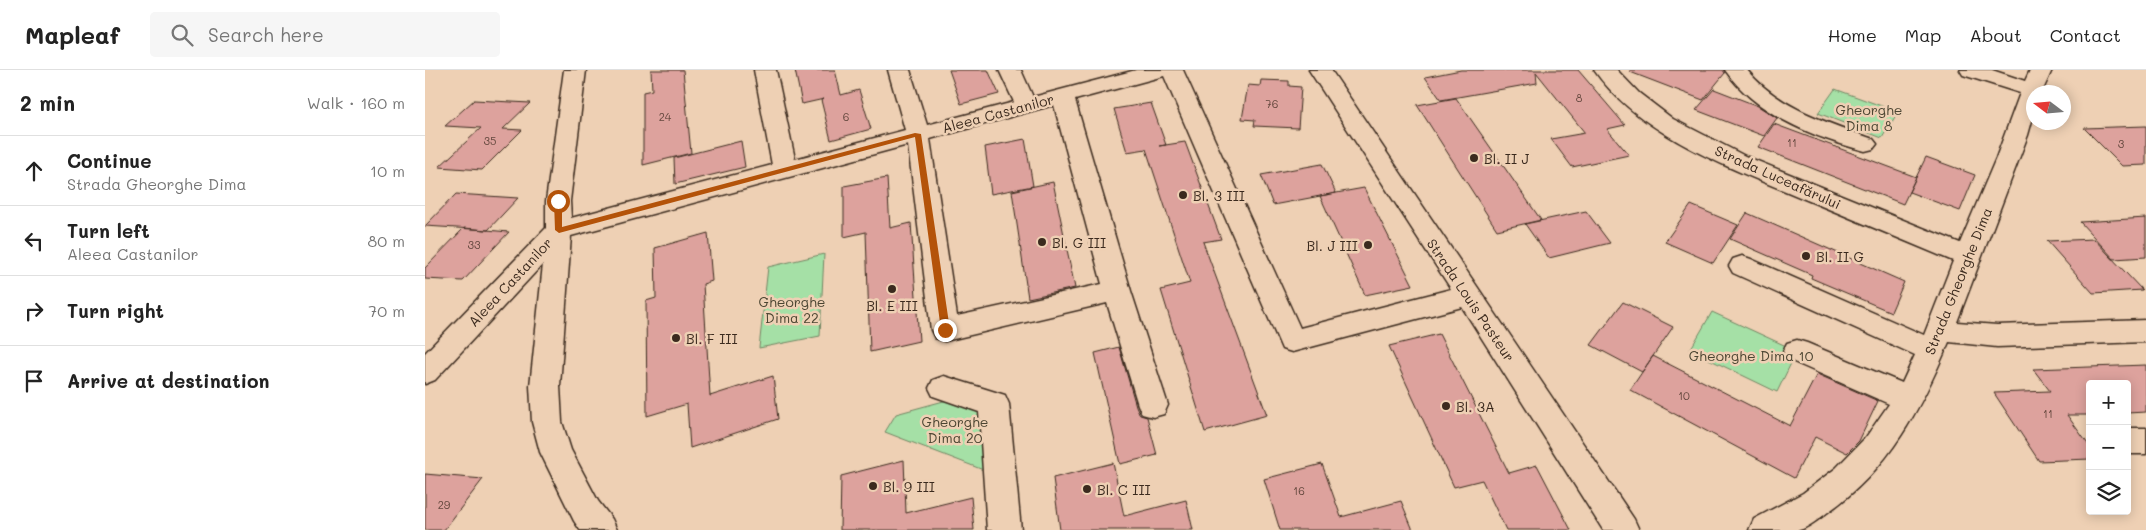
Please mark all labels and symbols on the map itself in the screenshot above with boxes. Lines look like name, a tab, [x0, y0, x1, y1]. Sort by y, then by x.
north arrow	[2026, 85, 2071, 130]
street label: Aleea Castanilor	[940, 89, 1056, 137]
house number: 8	[1576, 90, 1583, 105]
house number: 76	[1266, 96, 1278, 111]
park label: Gheorghe Dima 8	[1836, 100, 1902, 135]
house number: 24	[659, 109, 672, 124]
house number: 6	[843, 109, 849, 124]
house number: 35	[484, 133, 496, 148]
house number: 11	[1787, 135, 1797, 150]
house number: 3	[2118, 136, 2125, 151]
street label: Strada Luceafărului	[1712, 141, 1844, 213]
place label: Bl. II J	[1484, 149, 1530, 168]
marker: Bl. II J	[1468, 152, 1480, 164]
place label: Bl. 3 III	[1193, 186, 1245, 205]
marker: Bl. 3 III	[1177, 189, 1189, 201]
route start	[547, 190, 570, 213]
street label: Strada Gheorghe Dima	[1920, 205, 1996, 357]
street label: Aleea Castanilor	[464, 233, 556, 331]
place label: Bl. G III	[1052, 233, 1106, 252]
street label: Strada Louis Pasteur	[1423, 235, 1519, 365]
marker: Bl. G III	[1036, 236, 1048, 248]
place label: Bl. J III	[1307, 236, 1358, 255]
house number: 33	[468, 237, 481, 252]
marker: Bl. J III	[1362, 239, 1374, 251]
place label: Bl. II G	[1816, 247, 1864, 266]
marker: Bl. II G	[1800, 250, 1812, 262]
marker: Bl. E III	[886, 283, 898, 295]
park label: Gheorghe Dima 22	[759, 292, 825, 327]
place label: Bl. E III	[866, 296, 918, 315]
route end	[934, 319, 957, 342]
place label: Bl. F III	[686, 329, 738, 348]
marker: Bl. F III	[670, 332, 682, 344]
park label: Gheorghe Dima 10	[1689, 346, 1814, 365]
house number: 10	[1678, 388, 1690, 403]
place label: Bl. 3A	[1456, 397, 1495, 416]
marker: Bl. 3A	[1440, 400, 1452, 412]
house number: 11	[2043, 406, 2053, 421]
park label: Gheorghe Dima 20	[922, 412, 988, 447]
place label: Bl. 9 III	[883, 477, 935, 496]
marker: Bl. 9 III	[867, 480, 879, 492]
place label: Bl. C III	[1097, 480, 1151, 499]
marker: Bl. C III	[1081, 483, 1093, 495]
house number: 16	[1293, 483, 1305, 498]
house number: 29	[438, 497, 451, 512]

